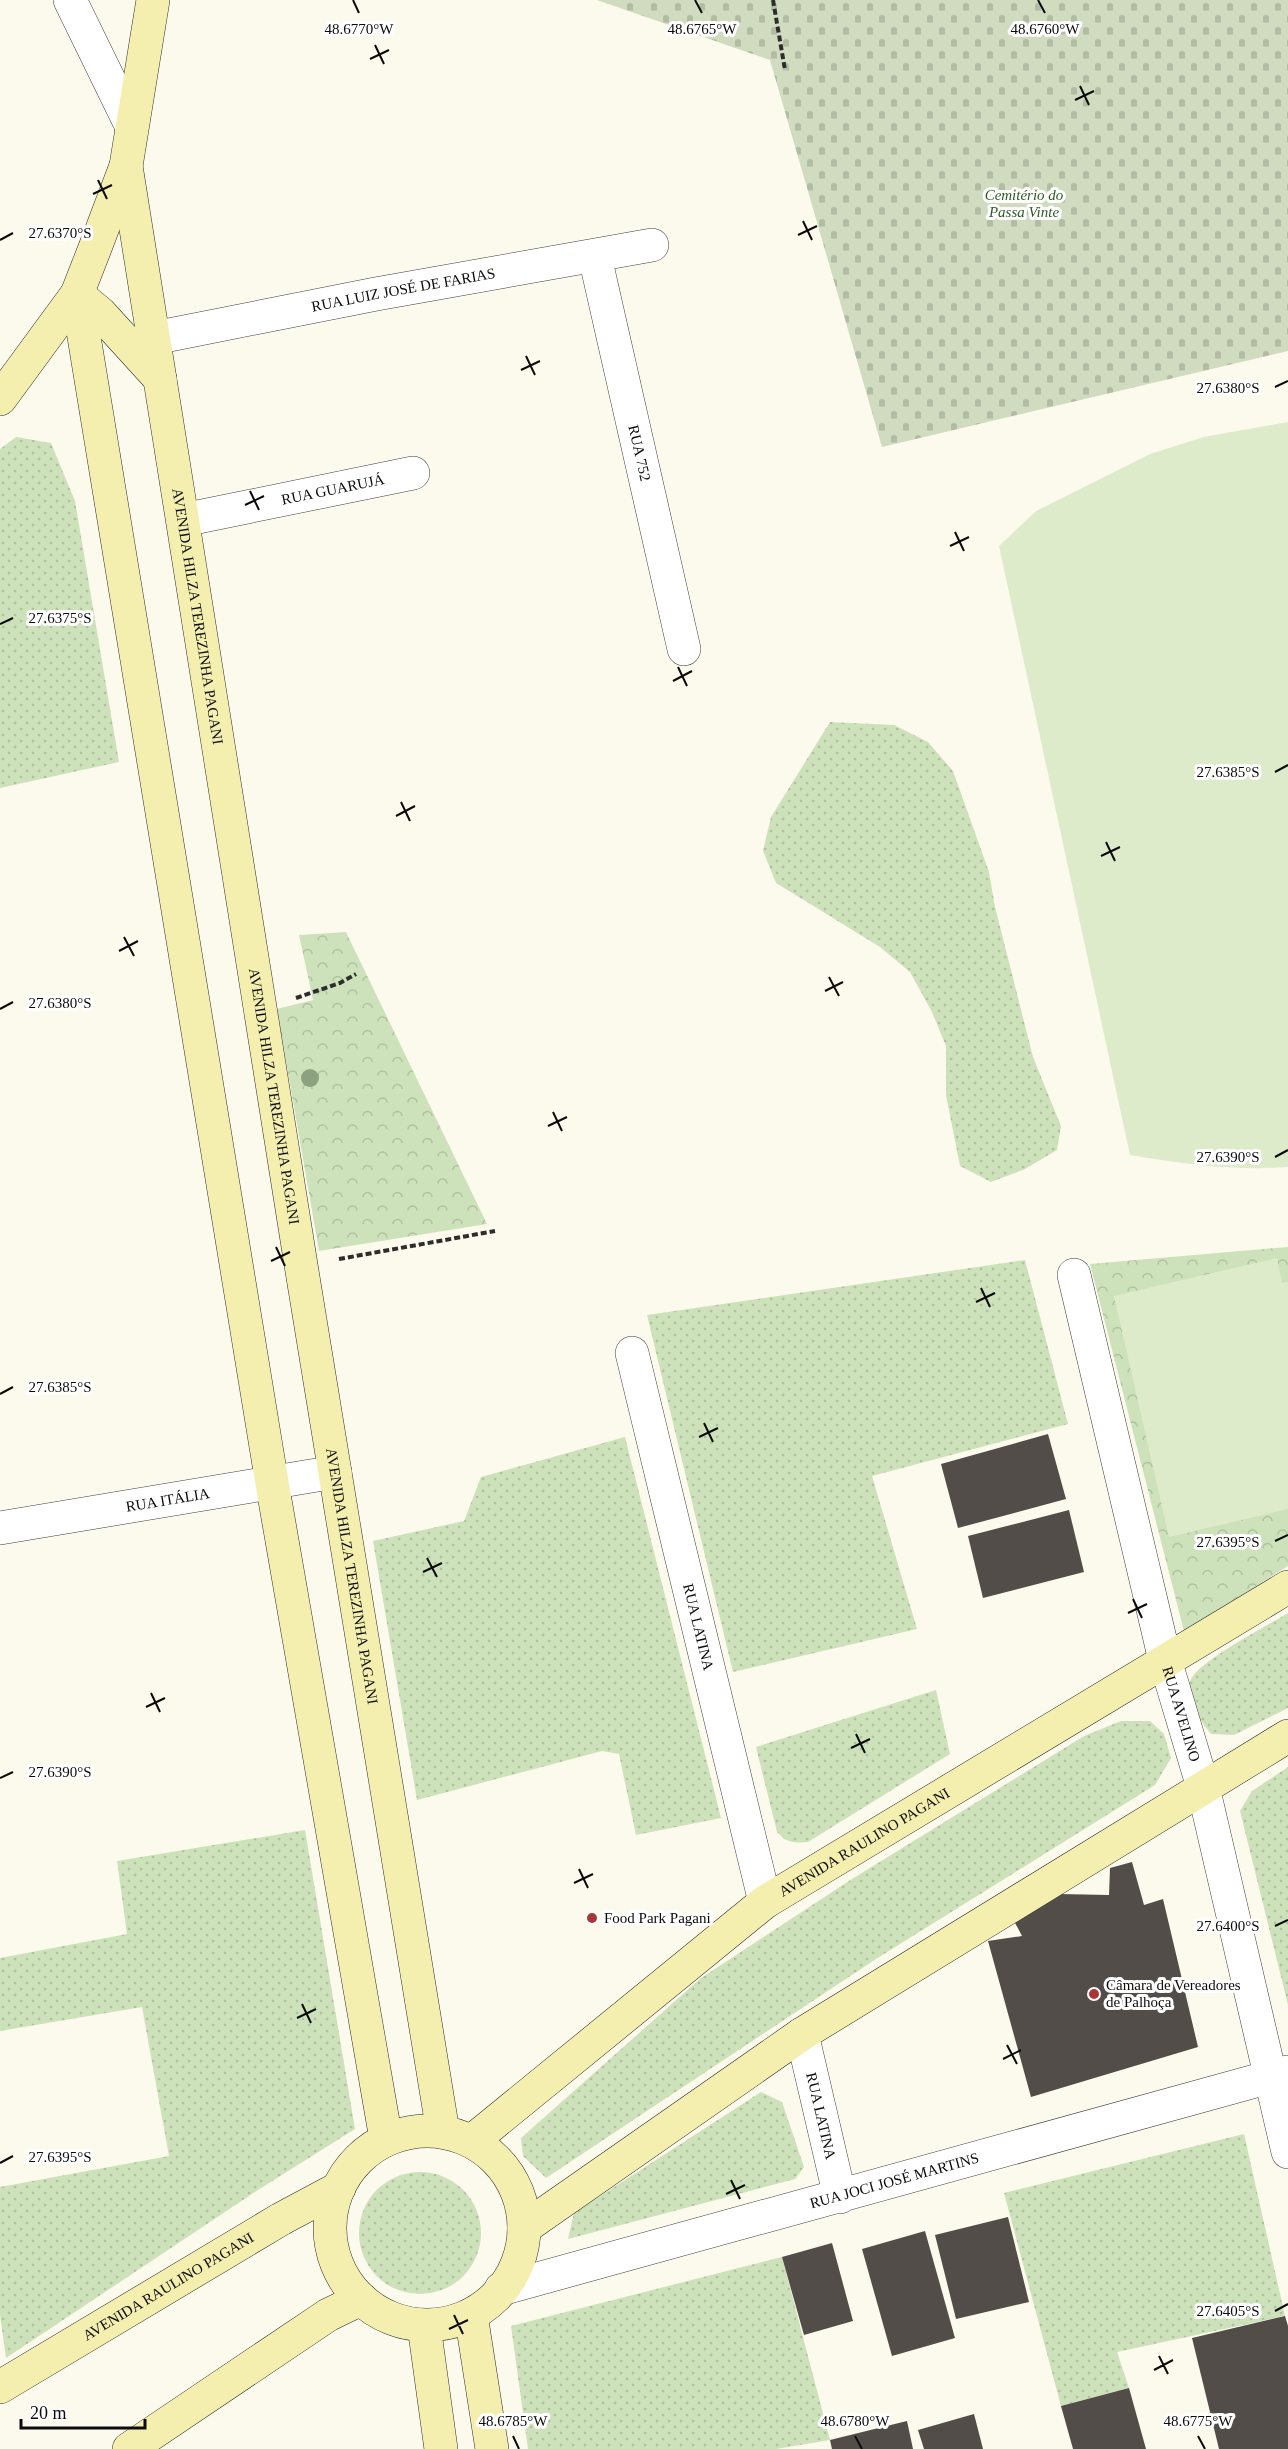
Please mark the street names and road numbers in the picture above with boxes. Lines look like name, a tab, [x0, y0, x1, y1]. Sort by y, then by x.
street label: RUA LUIZ JOSÉ DE FARIAS	[310, 265, 496, 315]
street label: RUA 752	[625, 423, 654, 483]
street label: RUA GUARUJÁ	[280, 471, 386, 508]
street label: AVENIDA HILZA TEREZINHA PAGANI	[169, 487, 226, 746]
street label: AVENIDA HILZA TEREZINHA PAGANI	[246, 967, 302, 1226]
street label: AVENIDA HILZA TEREZINHA PAGANI	[323, 1447, 381, 1705]
street label: RUA ITÁLIA	[125, 1485, 211, 1515]
street label: RUA LATINA	[680, 1582, 717, 1672]
street label: RUA AVELINO	[1159, 1665, 1203, 1764]
street label: AVENIDA RAULINO PAGANI	[776, 1785, 952, 1900]
street label: RUA LATINA	[803, 2071, 839, 2161]
street label: RUA JOCI JOSÉ MARTINS	[808, 2150, 981, 2211]
street label: AVENIDA RAULINO PAGANI	[80, 2229, 256, 2344]

